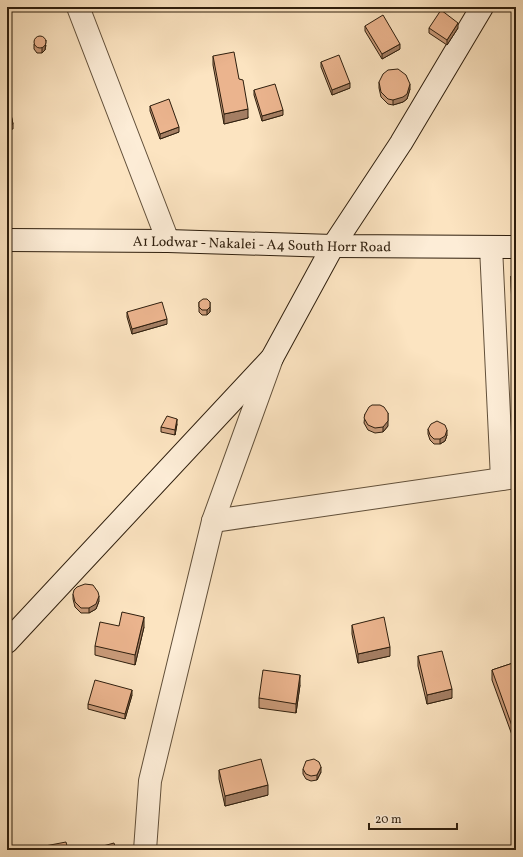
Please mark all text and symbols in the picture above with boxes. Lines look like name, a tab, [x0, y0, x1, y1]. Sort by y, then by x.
street label: A1 Lodwar - Nakalei - A4 South Horr Road	[133, 233, 391, 257]
scale bar	[369, 805, 457, 831]
text: 20 m	[375, 812, 402, 828]

